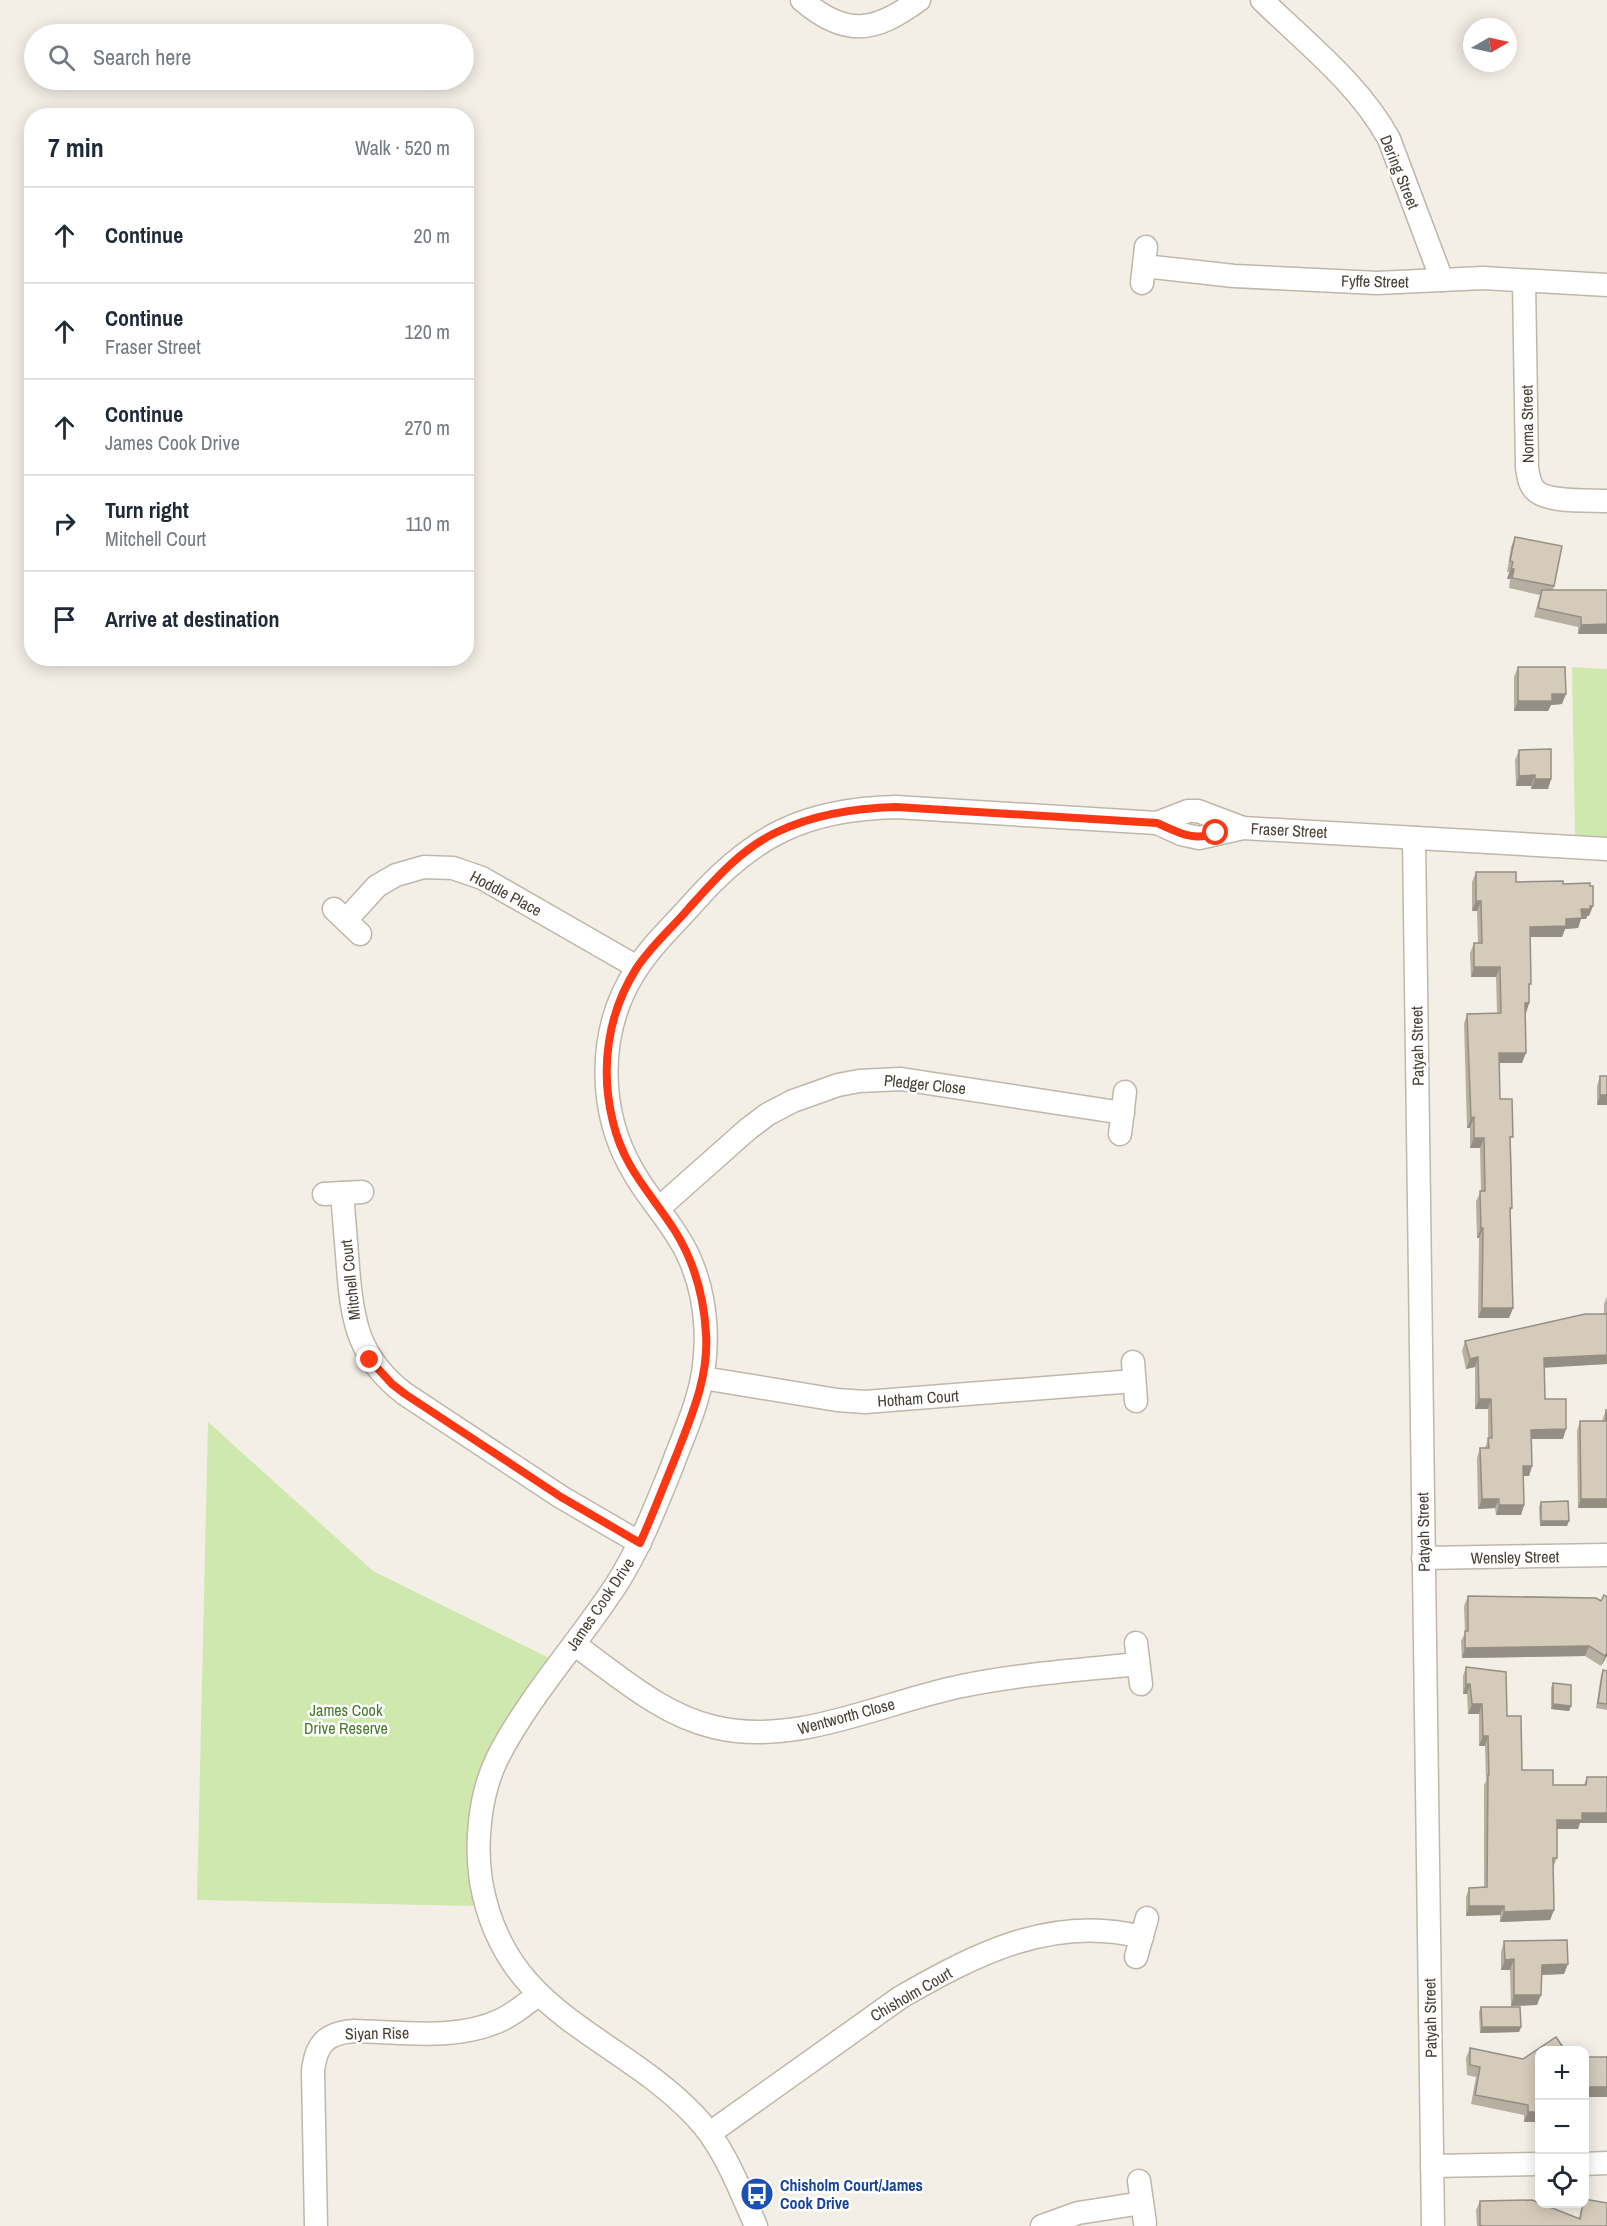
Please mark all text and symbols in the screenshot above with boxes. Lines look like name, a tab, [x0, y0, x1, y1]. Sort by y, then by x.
north arrow	[1463, 18, 1517, 72]
search box	[24, 24, 474, 90]
icon: search	[45, 41, 78, 74]
text: Search here	[93, 42, 191, 72]
text: 7 min	[48, 130, 104, 165]
street label: Dering Street	[1375, 132, 1425, 213]
text: Walk · 520 m	[355, 134, 450, 161]
icon: ahead	[48, 219, 81, 252]
text: Continue	[105, 220, 183, 250]
text: 20 m	[414, 222, 450, 249]
street label: Fyffe Street	[1341, 269, 1409, 293]
text: Continue	[105, 303, 183, 333]
icon: ahead	[48, 315, 81, 348]
text: 120 m	[404, 318, 450, 345]
text: Fraser Street	[105, 333, 201, 360]
street label: Norma Street	[1515, 384, 1539, 463]
text: Continue	[105, 399, 183, 429]
icon: ahead	[48, 411, 81, 444]
text: 270 m	[404, 414, 450, 441]
text: James Cook Drive	[105, 429, 240, 456]
text: Turn right	[105, 495, 189, 525]
icon: right	[48, 507, 81, 540]
text: 110 m	[406, 510, 450, 537]
text: Mitchell Court	[105, 525, 206, 552]
icon: arrive	[48, 603, 81, 636]
text: Arrive at destination	[105, 604, 279, 634]
street label: Fraser Street	[1250, 817, 1328, 843]
route start	[1202, 819, 1228, 845]
street label: Hoddle Place	[466, 865, 546, 921]
street label: Patyah Street	[1405, 1006, 1429, 1086]
street label: Pledger Close	[883, 1069, 967, 1099]
street label: Mitchell Court	[335, 1238, 365, 1321]
route end	[356, 1346, 382, 1372]
street label: Hotham Court	[876, 1384, 960, 1412]
street label: Patyah Street	[1411, 1492, 1435, 1572]
street label: Wensley Street	[1470, 1545, 1560, 1569]
street label: James Cook Drive	[561, 1553, 639, 1655]
street label: Wentworth Close	[795, 1692, 897, 1740]
park label: James Cook Drive Reserve	[304, 1699, 388, 1739]
street label: Chisholm Court	[866, 1962, 956, 2026]
street label: Patyah Street	[1418, 1978, 1442, 2058]
street label: Siyan Rise	[345, 2021, 409, 2045]
map controls	[1535, 2046, 1589, 2208]
button: +	[1535, 2046, 1589, 2100]
button: −	[1535, 2100, 1589, 2154]
button: locate	[1535, 2154, 1589, 2208]
place label: Chisholm Court/James Cook Drive	[780, 2174, 923, 2214]
bus stop icon: Chisholm Court/James Cook Drive	[739, 2176, 775, 2212]

